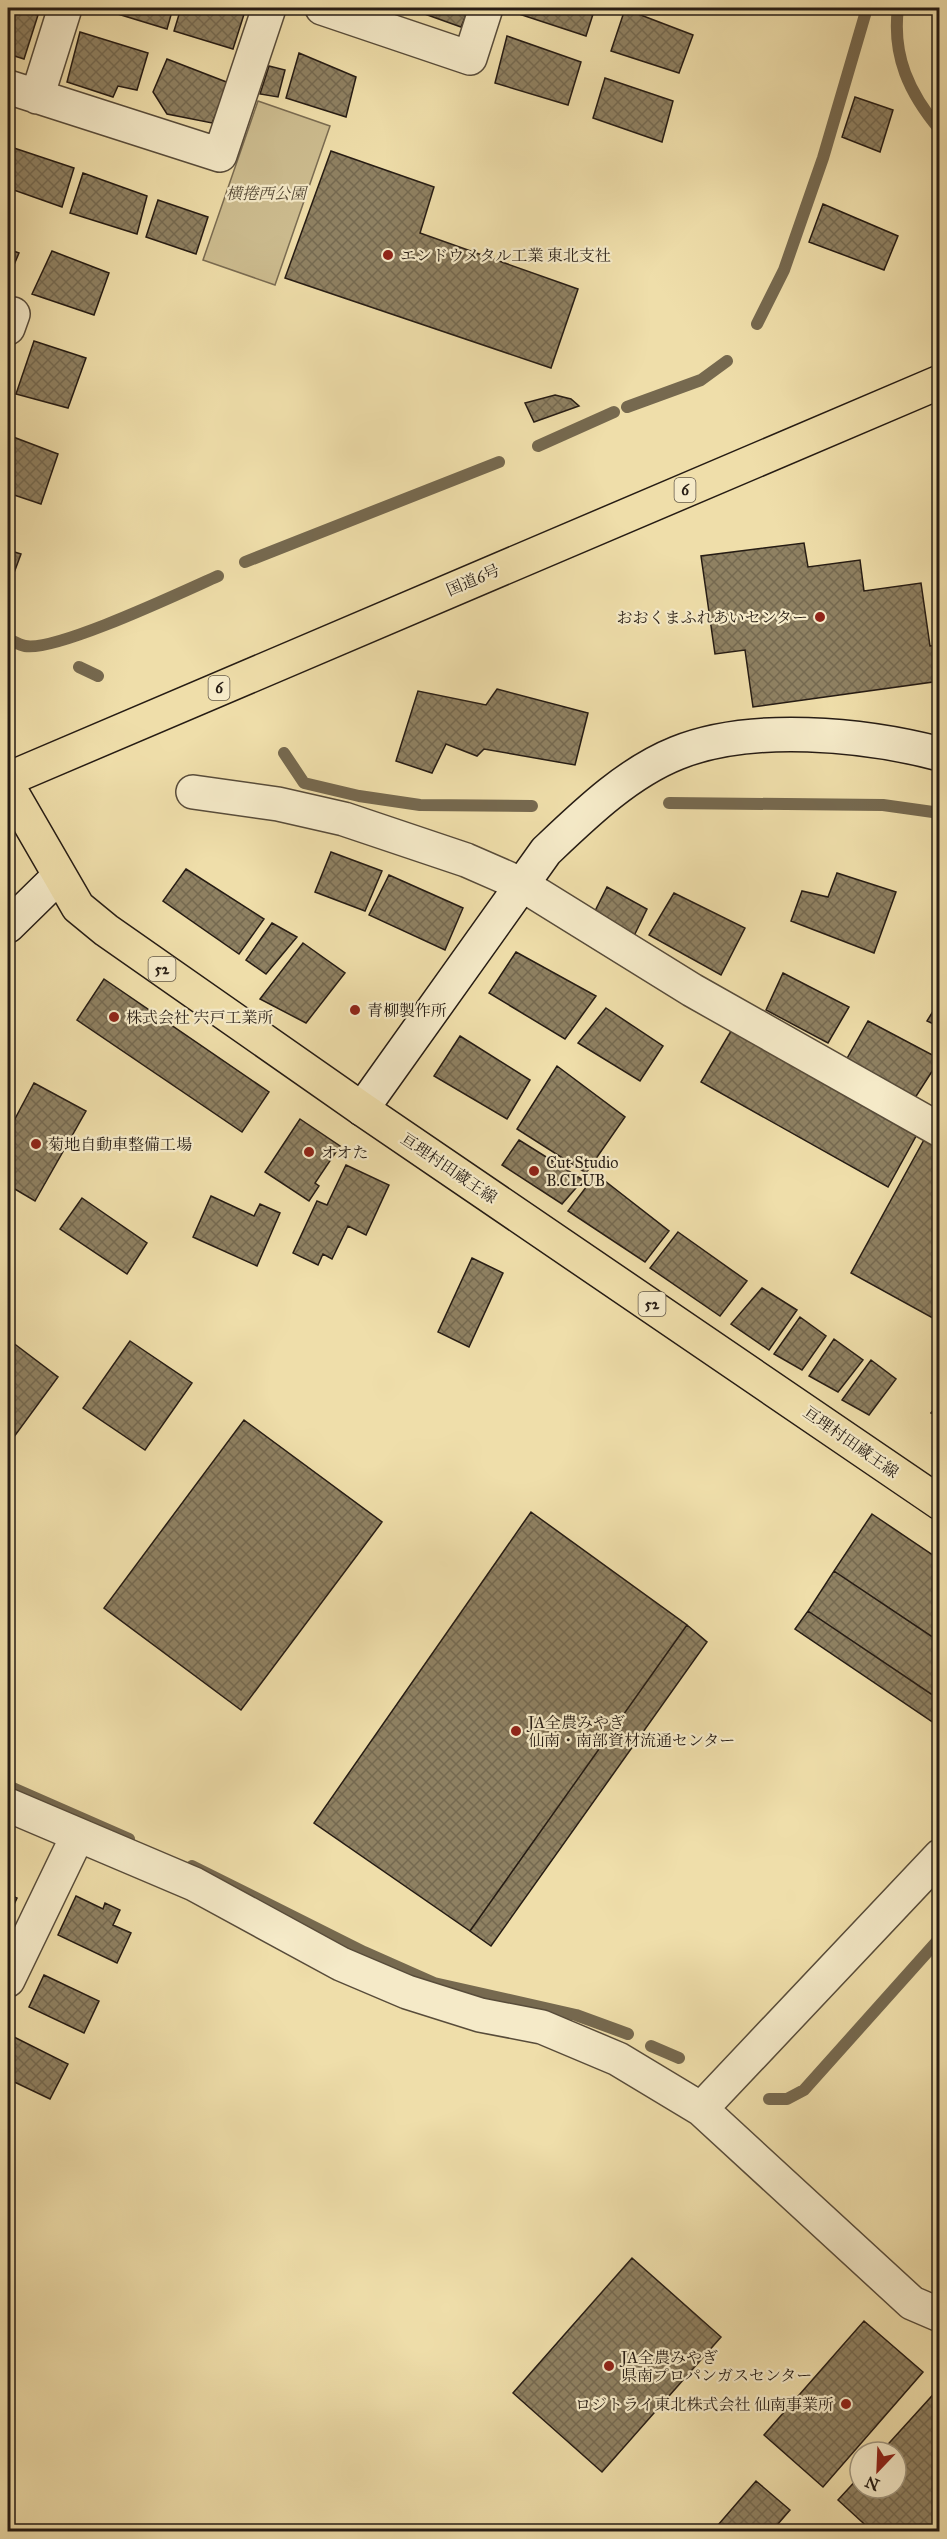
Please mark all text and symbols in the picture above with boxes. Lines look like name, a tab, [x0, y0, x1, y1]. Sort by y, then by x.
park label: 横捲西公園	[226, 184, 309, 203]
place label: エンドウメタル工業 東北支社	[400, 246, 611, 265]
marker: エンドウメタル工業 東北支社	[381, 248, 395, 262]
road number: 6	[674, 478, 696, 502]
street label: 国道6号	[443, 560, 503, 600]
place label: おおくまふれあいセンター	[617, 608, 808, 627]
marker: おおくまふれあいセンター	[813, 610, 827, 624]
road number: 6	[208, 676, 230, 700]
road number: 52	[148, 957, 176, 981]
place label: 青柳製作所	[367, 1001, 447, 1020]
marker: 青柳製作所	[348, 1003, 362, 1017]
place label: 株式会社 宍戸工業所	[126, 1008, 273, 1027]
marker: 株式会社 宍戸工業所	[107, 1010, 121, 1024]
street label: 亘理村田蔵王線	[397, 1129, 501, 1207]
place label: 菊地自動車整備工場	[48, 1135, 192, 1154]
marker: 菊地自動車整備工場	[29, 1137, 43, 1151]
place label: オオた	[321, 1143, 369, 1162]
marker: オオた	[302, 1145, 316, 1159]
place label: Cut Studio B.CLUB	[546, 1153, 618, 1190]
marker: Cut Studio B.CLUB	[527, 1164, 541, 1178]
road number: 52	[638, 1292, 666, 1316]
street label: 亘理村田蔵王線	[800, 1402, 902, 1482]
place label: JA全農みやぎ 仙南・南部資材流通センター	[526, 1713, 735, 1750]
marker: JA全農みやぎ 仙南・南部資材流通センター	[509, 1724, 523, 1738]
place label: JA全農みやぎ 県南プロパンガスセンター	[619, 2348, 812, 2385]
marker: JA全農みやぎ 県南プロパンガスセンター	[602, 2359, 616, 2373]
place label: ロジトライ東北株式会社 仙南事業所	[575, 2395, 834, 2414]
marker: ロジトライ東北株式会社 仙南事業所	[839, 2397, 853, 2411]
north arrow	[848, 2440, 908, 2500]
text: N	[862, 2472, 882, 2495]

